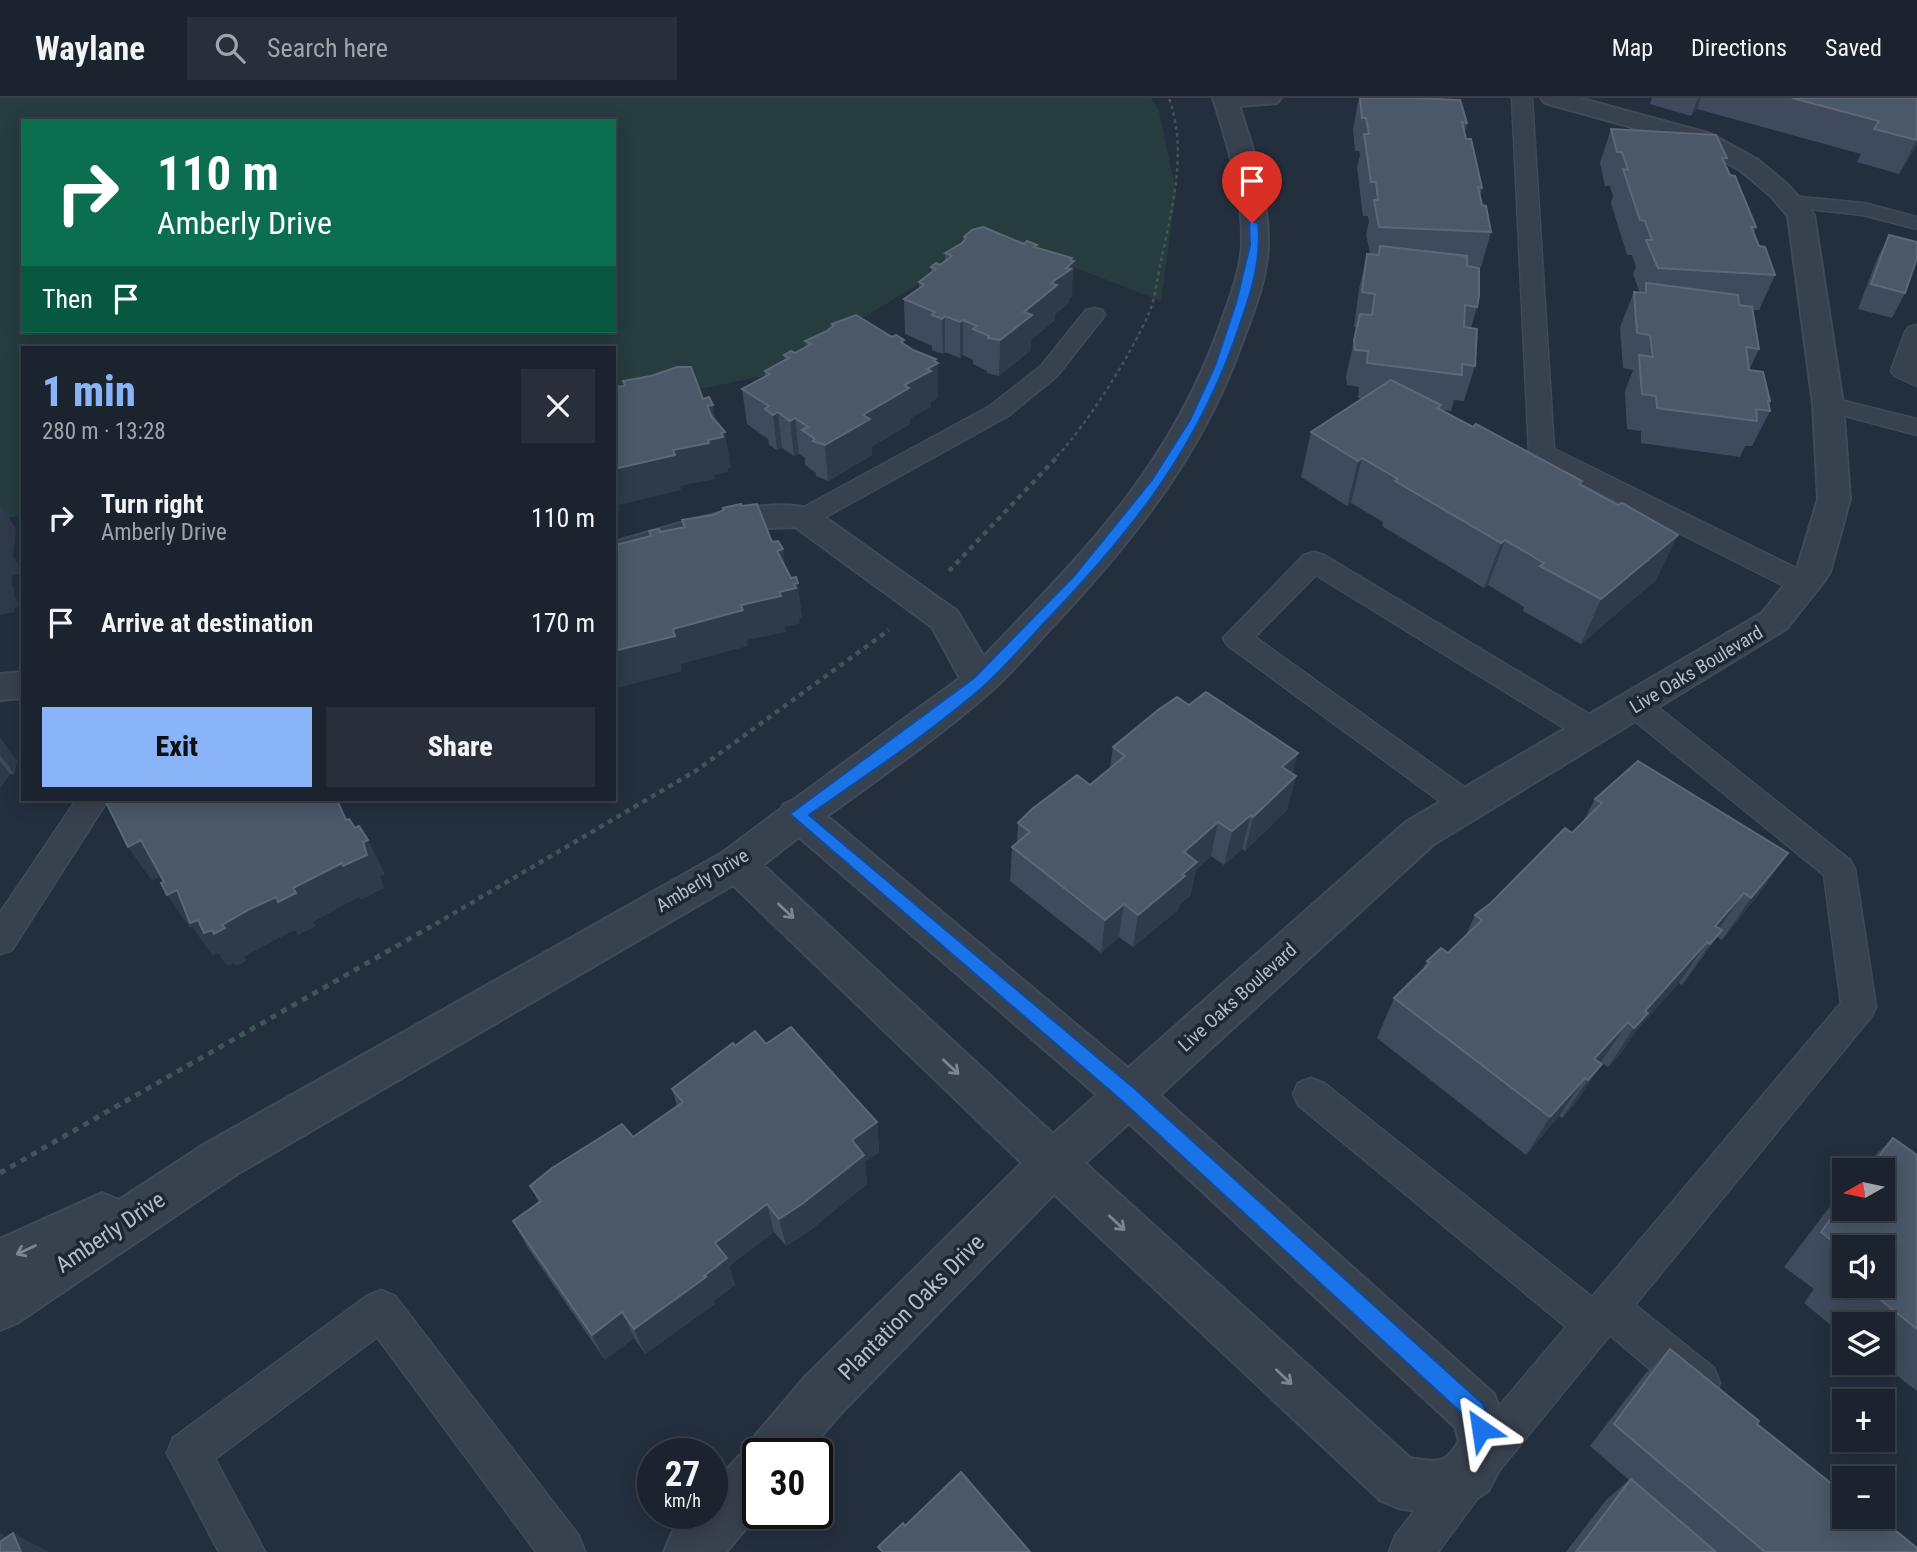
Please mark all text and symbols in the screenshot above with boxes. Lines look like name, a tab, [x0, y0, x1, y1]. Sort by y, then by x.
search box	[187, 17, 677, 80]
text: Waylane	[35, 29, 145, 68]
icon: search	[211, 29, 249, 67]
text: Search here	[267, 33, 388, 63]
text: Map	[1612, 34, 1653, 62]
text: Directions	[1691, 34, 1787, 62]
text: Saved	[1825, 34, 1882, 62]
text: 110 m	[157, 145, 279, 202]
icon: right	[42, 147, 133, 238]
pin	[1222, 151, 1282, 223]
icon: arrive	[1233, 162, 1271, 200]
text: Amberly Drive	[157, 204, 332, 242]
icon: arrive	[107, 280, 145, 318]
text: Then	[42, 284, 93, 314]
text: 1 min	[42, 367, 136, 416]
button: close	[521, 369, 595, 443]
text: 280 m · 13:28	[42, 418, 166, 445]
text: Turn right	[101, 489, 203, 519]
icon: right	[42, 499, 80, 537]
text: 110 m	[531, 503, 595, 533]
text: Amberly Drive	[101, 519, 227, 546]
icon: arrive	[42, 604, 80, 642]
text: Arrive at destination	[101, 608, 313, 638]
text: 170 m	[531, 608, 595, 638]
street label: Live Oaks Boulevard	[1626, 621, 1767, 718]
button: Exit	[42, 707, 312, 787]
button: Share	[326, 707, 595, 787]
street label: Amberly Drive	[652, 844, 753, 917]
one-way arrow	[777, 902, 794, 919]
street label: Live Oaks Boulevard	[1173, 938, 1301, 1056]
one-way arrow	[942, 1059, 960, 1075]
north arrow	[1832, 1158, 1895, 1222]
map controls	[1832, 1158, 1895, 1529]
street label: Amberly Drive	[51, 1186, 170, 1279]
one-way arrow	[1108, 1214, 1125, 1231]
street label: Plantation Oaks Drive	[833, 1229, 990, 1386]
button: sound	[1832, 1235, 1895, 1298]
one-way arrow	[16, 1244, 37, 1258]
button: layers	[1832, 1312, 1895, 1375]
one-way arrow	[1275, 1369, 1293, 1385]
button: +	[1832, 1389, 1895, 1452]
position arrow	[1444, 1392, 1518, 1466]
speed limit sign: 30	[742, 1438, 833, 1529]
text: 27	[665, 1454, 700, 1495]
button: −	[1832, 1466, 1895, 1529]
text: km/h	[664, 1490, 701, 1511]

